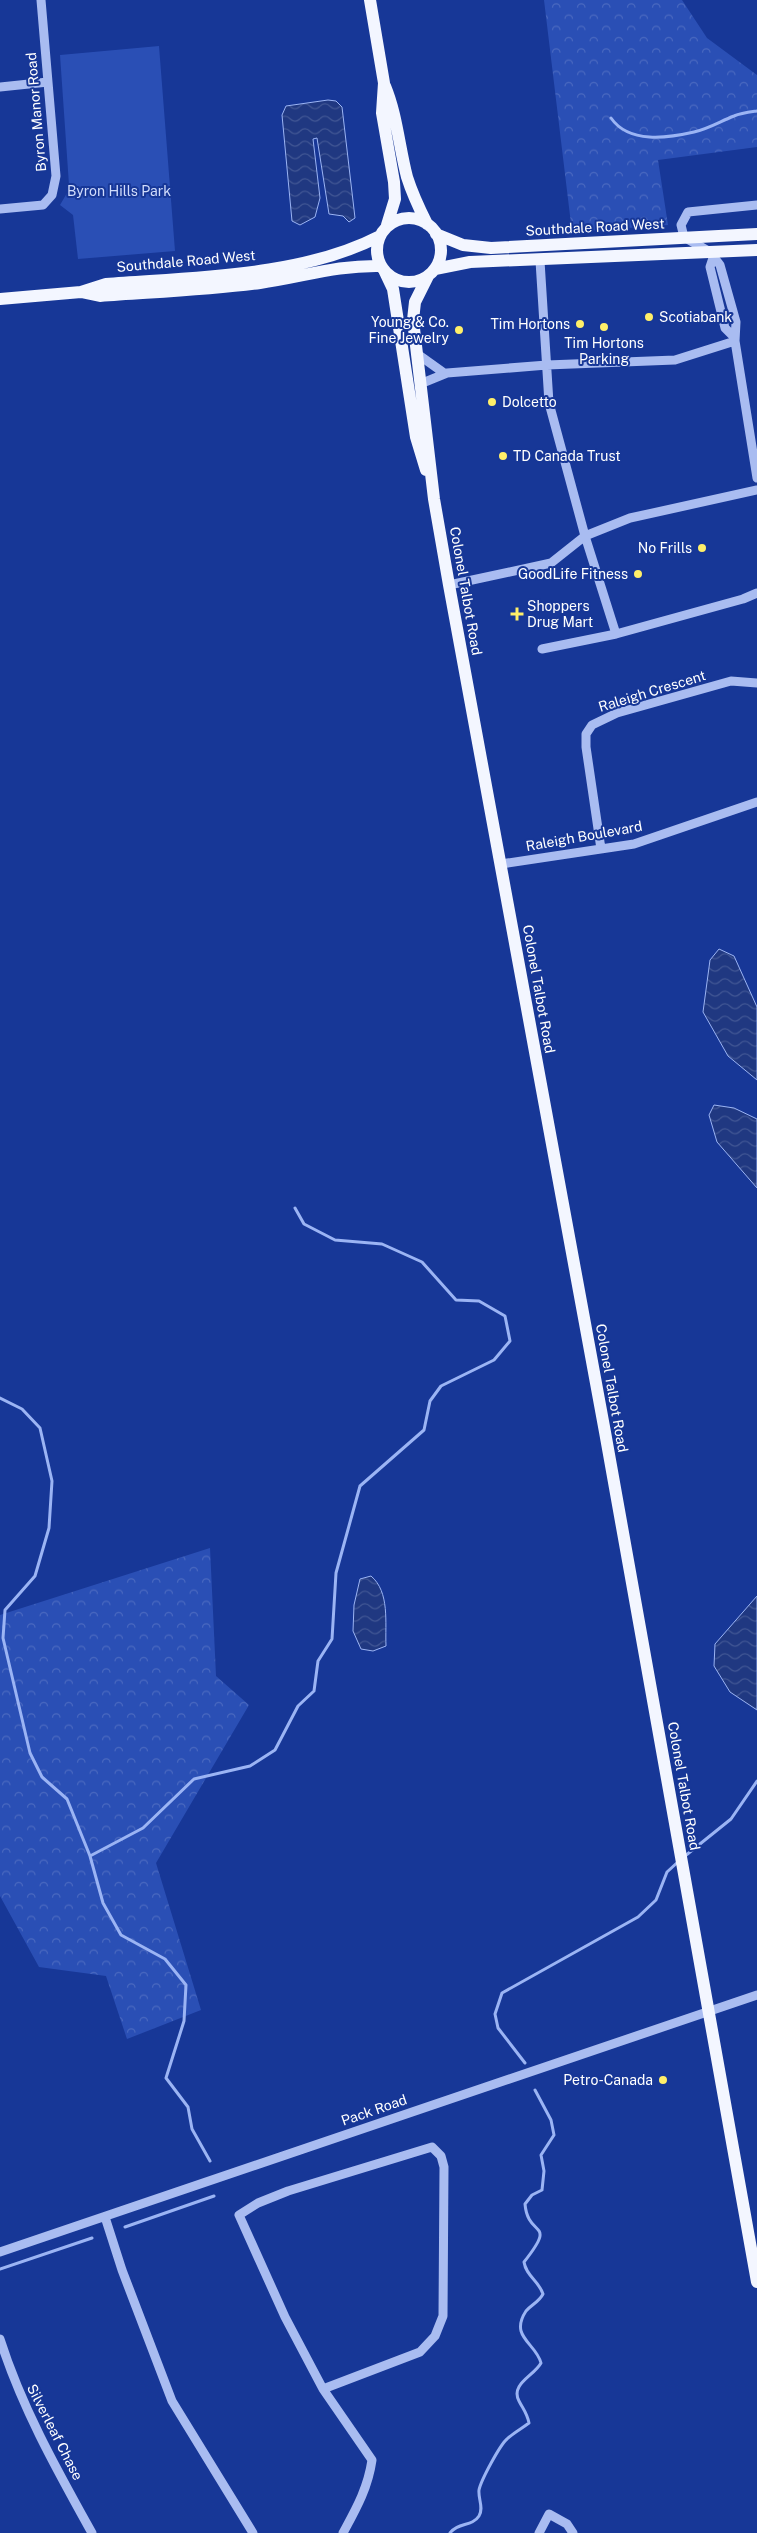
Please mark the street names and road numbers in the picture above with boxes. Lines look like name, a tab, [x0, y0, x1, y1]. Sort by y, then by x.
street label: Byron Manor Road	[23, 52, 49, 172]
street label: Southdale Road West	[525, 215, 665, 239]
street label: Southdale Road West	[116, 247, 256, 275]
street label: Colonel Talbot Road	[447, 525, 485, 657]
street label: Raleigh Crescent	[596, 667, 708, 715]
street label: Raleigh Boulevard	[524, 818, 644, 854]
street label: Colonel Talbot Road	[520, 923, 558, 1055]
street label: Colonel Talbot Road	[593, 1322, 631, 1454]
street label: Colonel Talbot Road	[665, 1720, 703, 1852]
street label: Pack Road	[339, 2091, 409, 2129]
street label: Silverleaf Chase	[24, 2381, 86, 2483]

